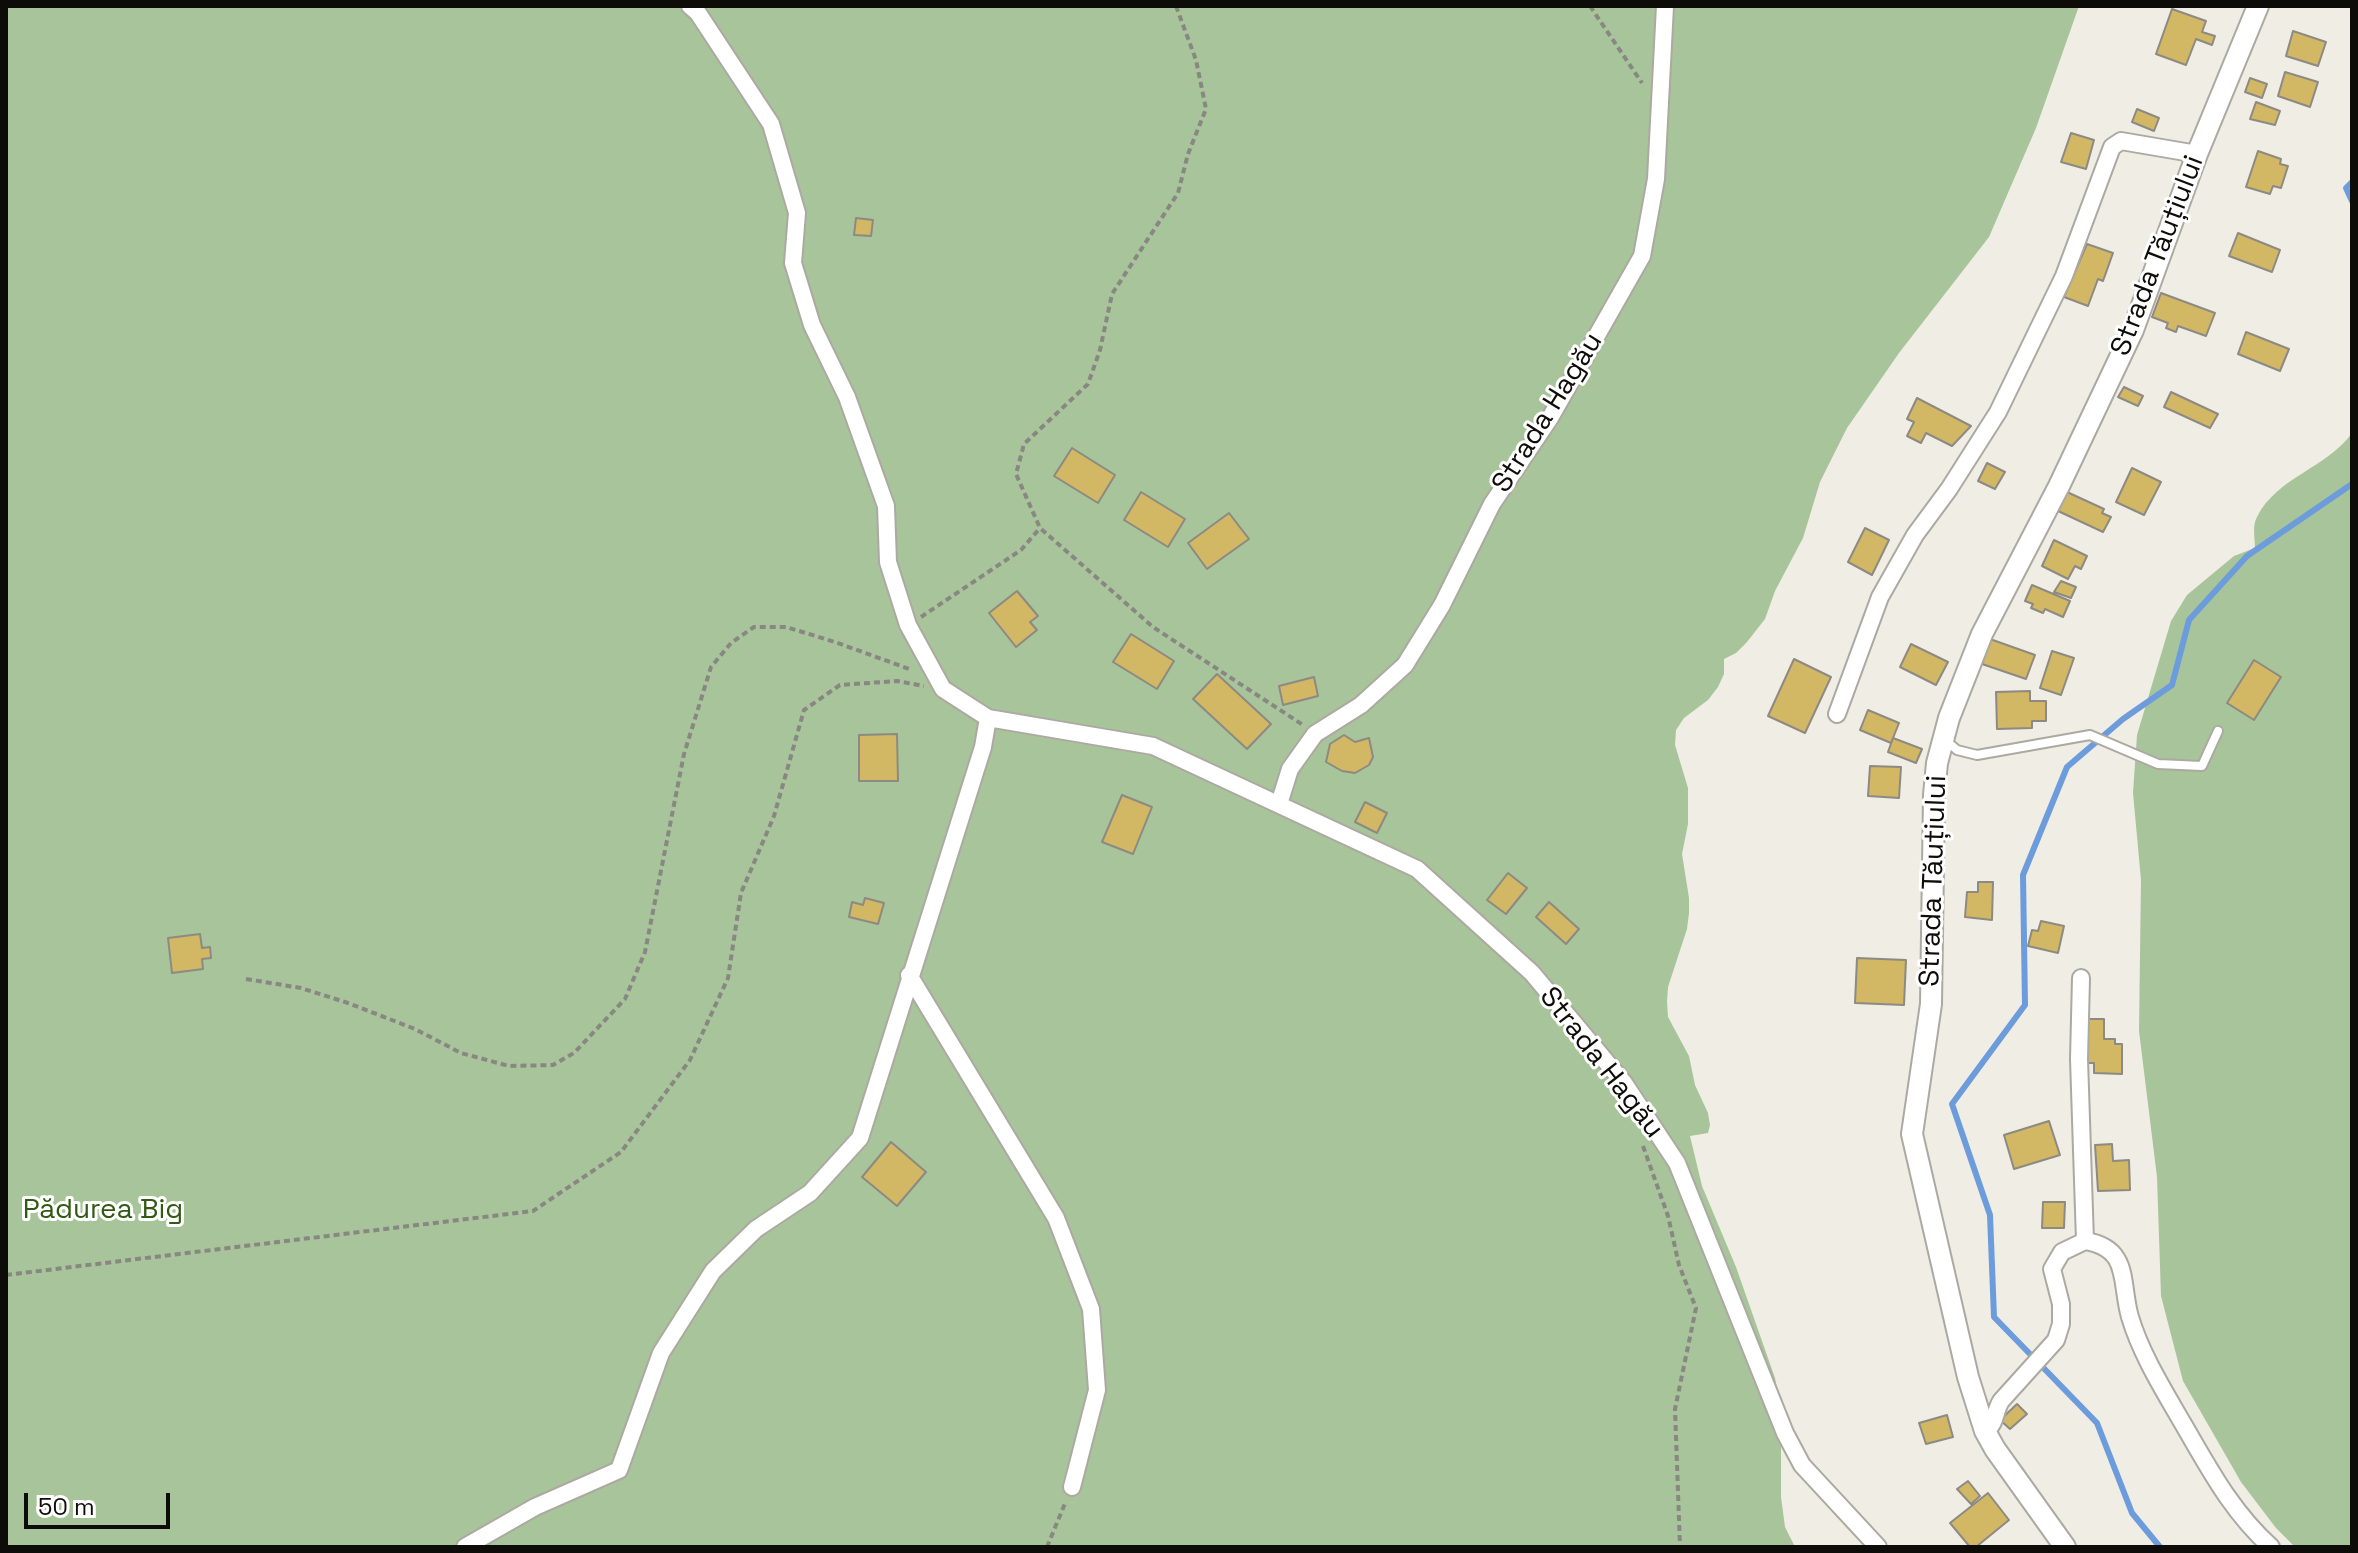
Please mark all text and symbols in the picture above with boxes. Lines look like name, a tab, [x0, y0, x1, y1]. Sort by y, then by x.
street label: Strada Tăuțiului	[2104, 151, 2212, 361]
street label: Strada Hagău	[1485, 327, 1611, 499]
street label: Strada Tăuțiului	[1914, 775, 1954, 987]
street label: Strada Hagău	[1532, 981, 1670, 1145]
park label: Pădurea Big	[23, 1193, 183, 1227]
scale bar	[28, 1477, 174, 1527]
text: 50 m	[38, 1491, 95, 1522]

